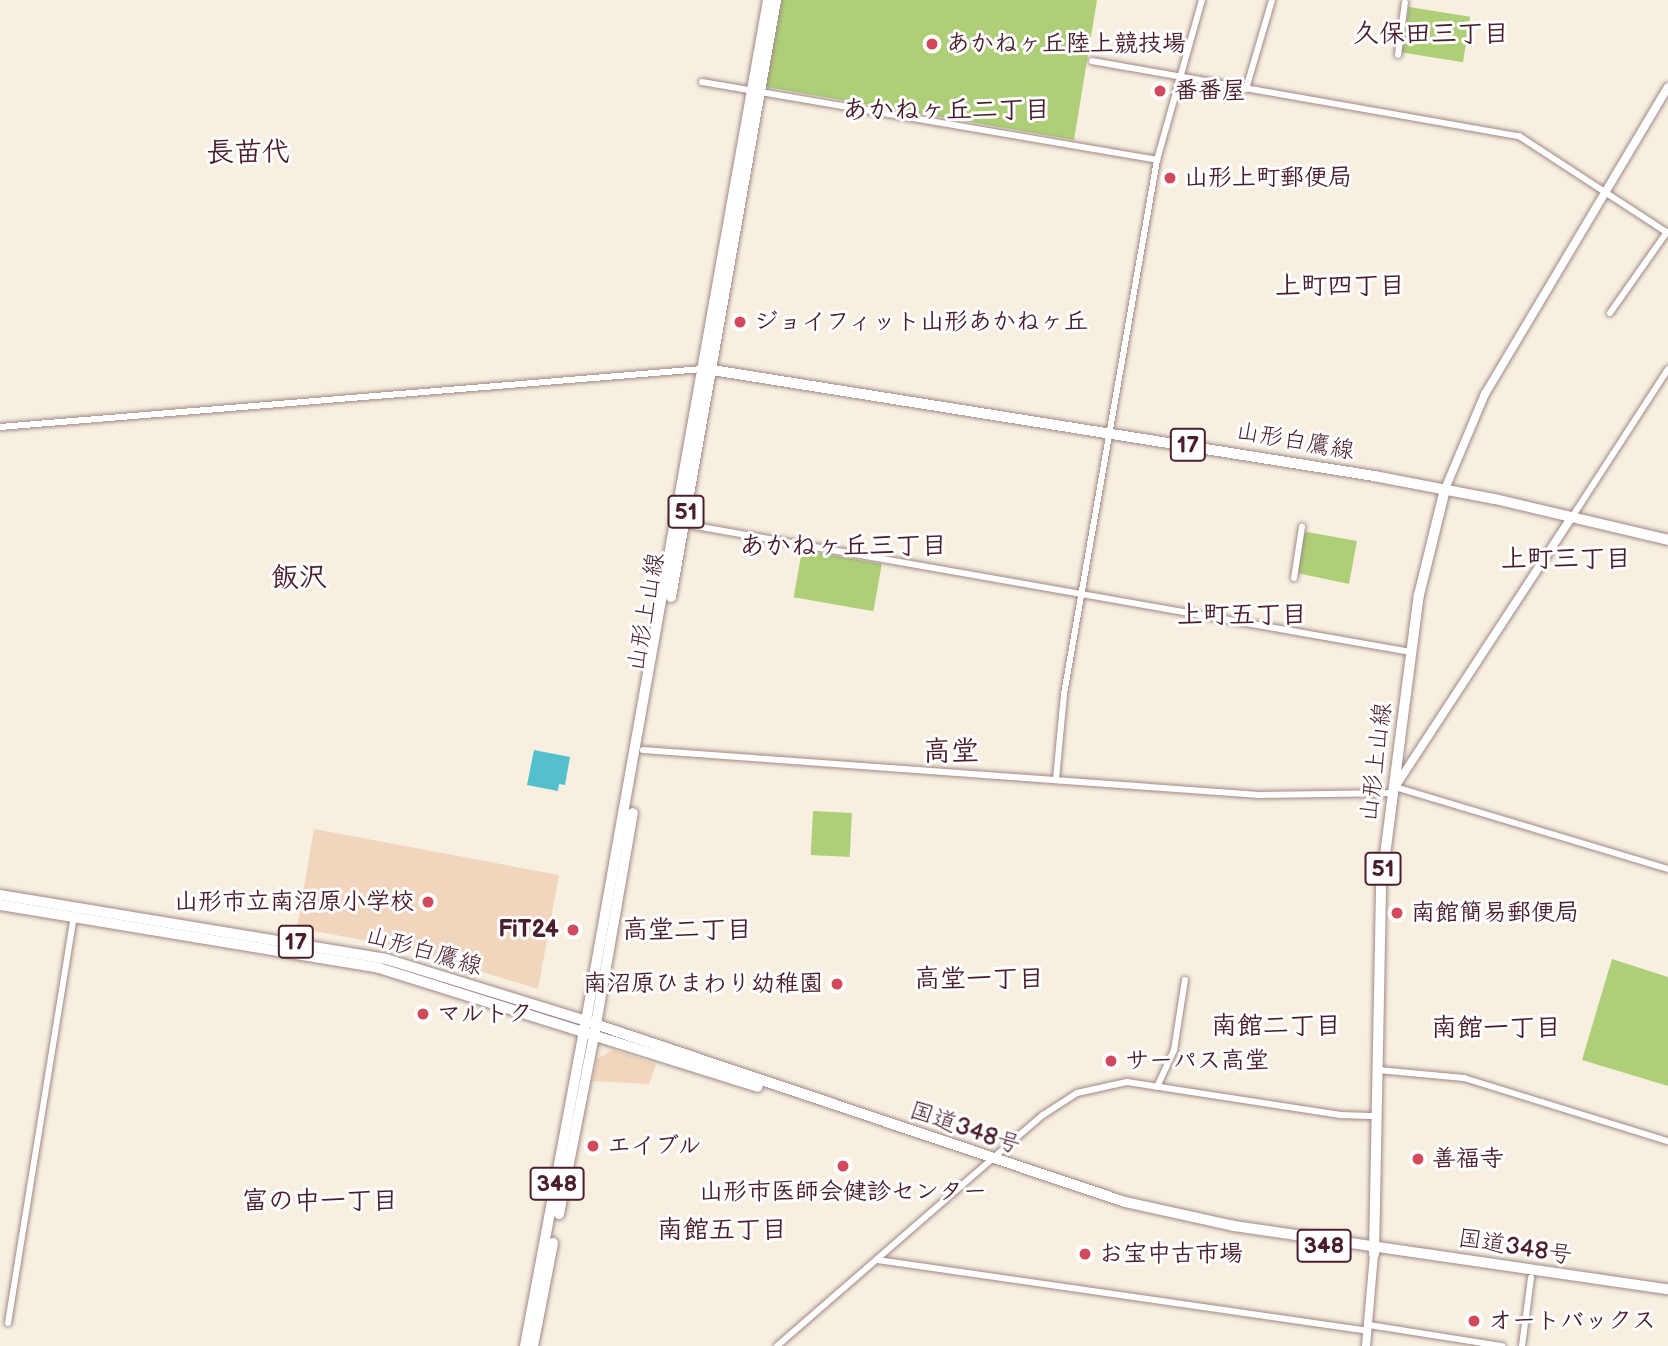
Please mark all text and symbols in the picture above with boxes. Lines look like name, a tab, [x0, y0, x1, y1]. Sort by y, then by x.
district label: 久保田三丁目	[1353, 19, 1509, 51]
place label: あかねヶ丘陸上競技場	[946, 30, 1186, 58]
marker: あかねヶ丘陸上競技場	[924, 36, 940, 52]
place label: 番番屋	[1174, 77, 1246, 105]
marker: 番番屋	[1152, 83, 1168, 99]
district label: あかねヶ丘二丁目	[842, 95, 1050, 127]
district label: 長苗代	[206, 136, 290, 170]
place label: 山形上町郵便局	[1184, 164, 1352, 192]
marker: 山形上町郵便局	[1162, 170, 1178, 186]
district label: 上町四丁目	[1275, 271, 1405, 303]
place label: ジョイフィット山形あかねヶ丘	[754, 308, 1090, 336]
marker: ジョイフィット山形あかねヶ丘	[732, 314, 748, 330]
street label: 山形白鷹線	[1233, 416, 1357, 466]
road number: 17	[1169, 426, 1207, 464]
road number: 51	[667, 492, 705, 532]
district label: あかねヶ丘三丁目	[739, 531, 947, 563]
district label: 上町三丁目	[1501, 544, 1631, 576]
street label: 山形上山線	[621, 550, 671, 674]
district label: 飯沢	[271, 561, 327, 595]
district label: 上町五丁目	[1177, 600, 1307, 632]
street label: 山形上山線	[1354, 701, 1398, 823]
district label: 高堂	[923, 735, 979, 769]
road number: 51	[1364, 849, 1402, 888]
place label: 山形市立南沼原小学校	[174, 888, 414, 916]
marker: 山形市立南沼原小学校	[420, 894, 436, 910]
place label: 南館簡易郵便局	[1411, 899, 1579, 927]
marker: 南館簡易郵便局	[1389, 905, 1405, 921]
district label: 高堂二丁目	[622, 915, 752, 947]
place label: FiT24	[498, 916, 559, 944]
street label: 山形白鷹線	[362, 921, 486, 981]
marker: FiT24	[565, 922, 581, 938]
road number: 17	[277, 923, 315, 962]
district label: 高堂一丁目	[914, 964, 1044, 996]
place label: 南沼原ひまわり幼稚園	[583, 970, 823, 998]
marker: 南沼原ひまわり幼稚園	[829, 976, 845, 992]
place label: マルトク	[437, 1000, 533, 1028]
marker: マルトク	[415, 1006, 431, 1022]
district label: 南館二丁目	[1211, 1011, 1341, 1043]
district label: 南館一丁目	[1431, 1013, 1561, 1045]
place label: サーパス高堂	[1125, 1047, 1269, 1075]
marker: サーパス高堂	[1103, 1053, 1119, 1069]
street label: 国道348号	[906, 1096, 1024, 1160]
place label: エイブル	[607, 1132, 703, 1160]
marker: エイブル	[585, 1138, 601, 1154]
place label: 善福寺	[1432, 1145, 1504, 1173]
marker: 善福寺	[1410, 1151, 1426, 1167]
marker: 山形市医師会健診センター	[835, 1158, 851, 1174]
road number: 348	[529, 1164, 585, 1204]
place label: 山形市医師会健診センター	[699, 1178, 987, 1206]
district label: 富の中一丁目	[242, 1186, 398, 1218]
district label: 南館五丁目	[657, 1215, 787, 1247]
street label: 国道348号	[1456, 1224, 1574, 1270]
road number: 348	[1296, 1226, 1352, 1266]
place label: お宝中古市場	[1099, 1240, 1243, 1268]
marker: お宝中古市場	[1077, 1246, 1093, 1262]
place label: オートバックス	[1488, 1307, 1656, 1335]
marker: オートバックス	[1466, 1313, 1482, 1329]

